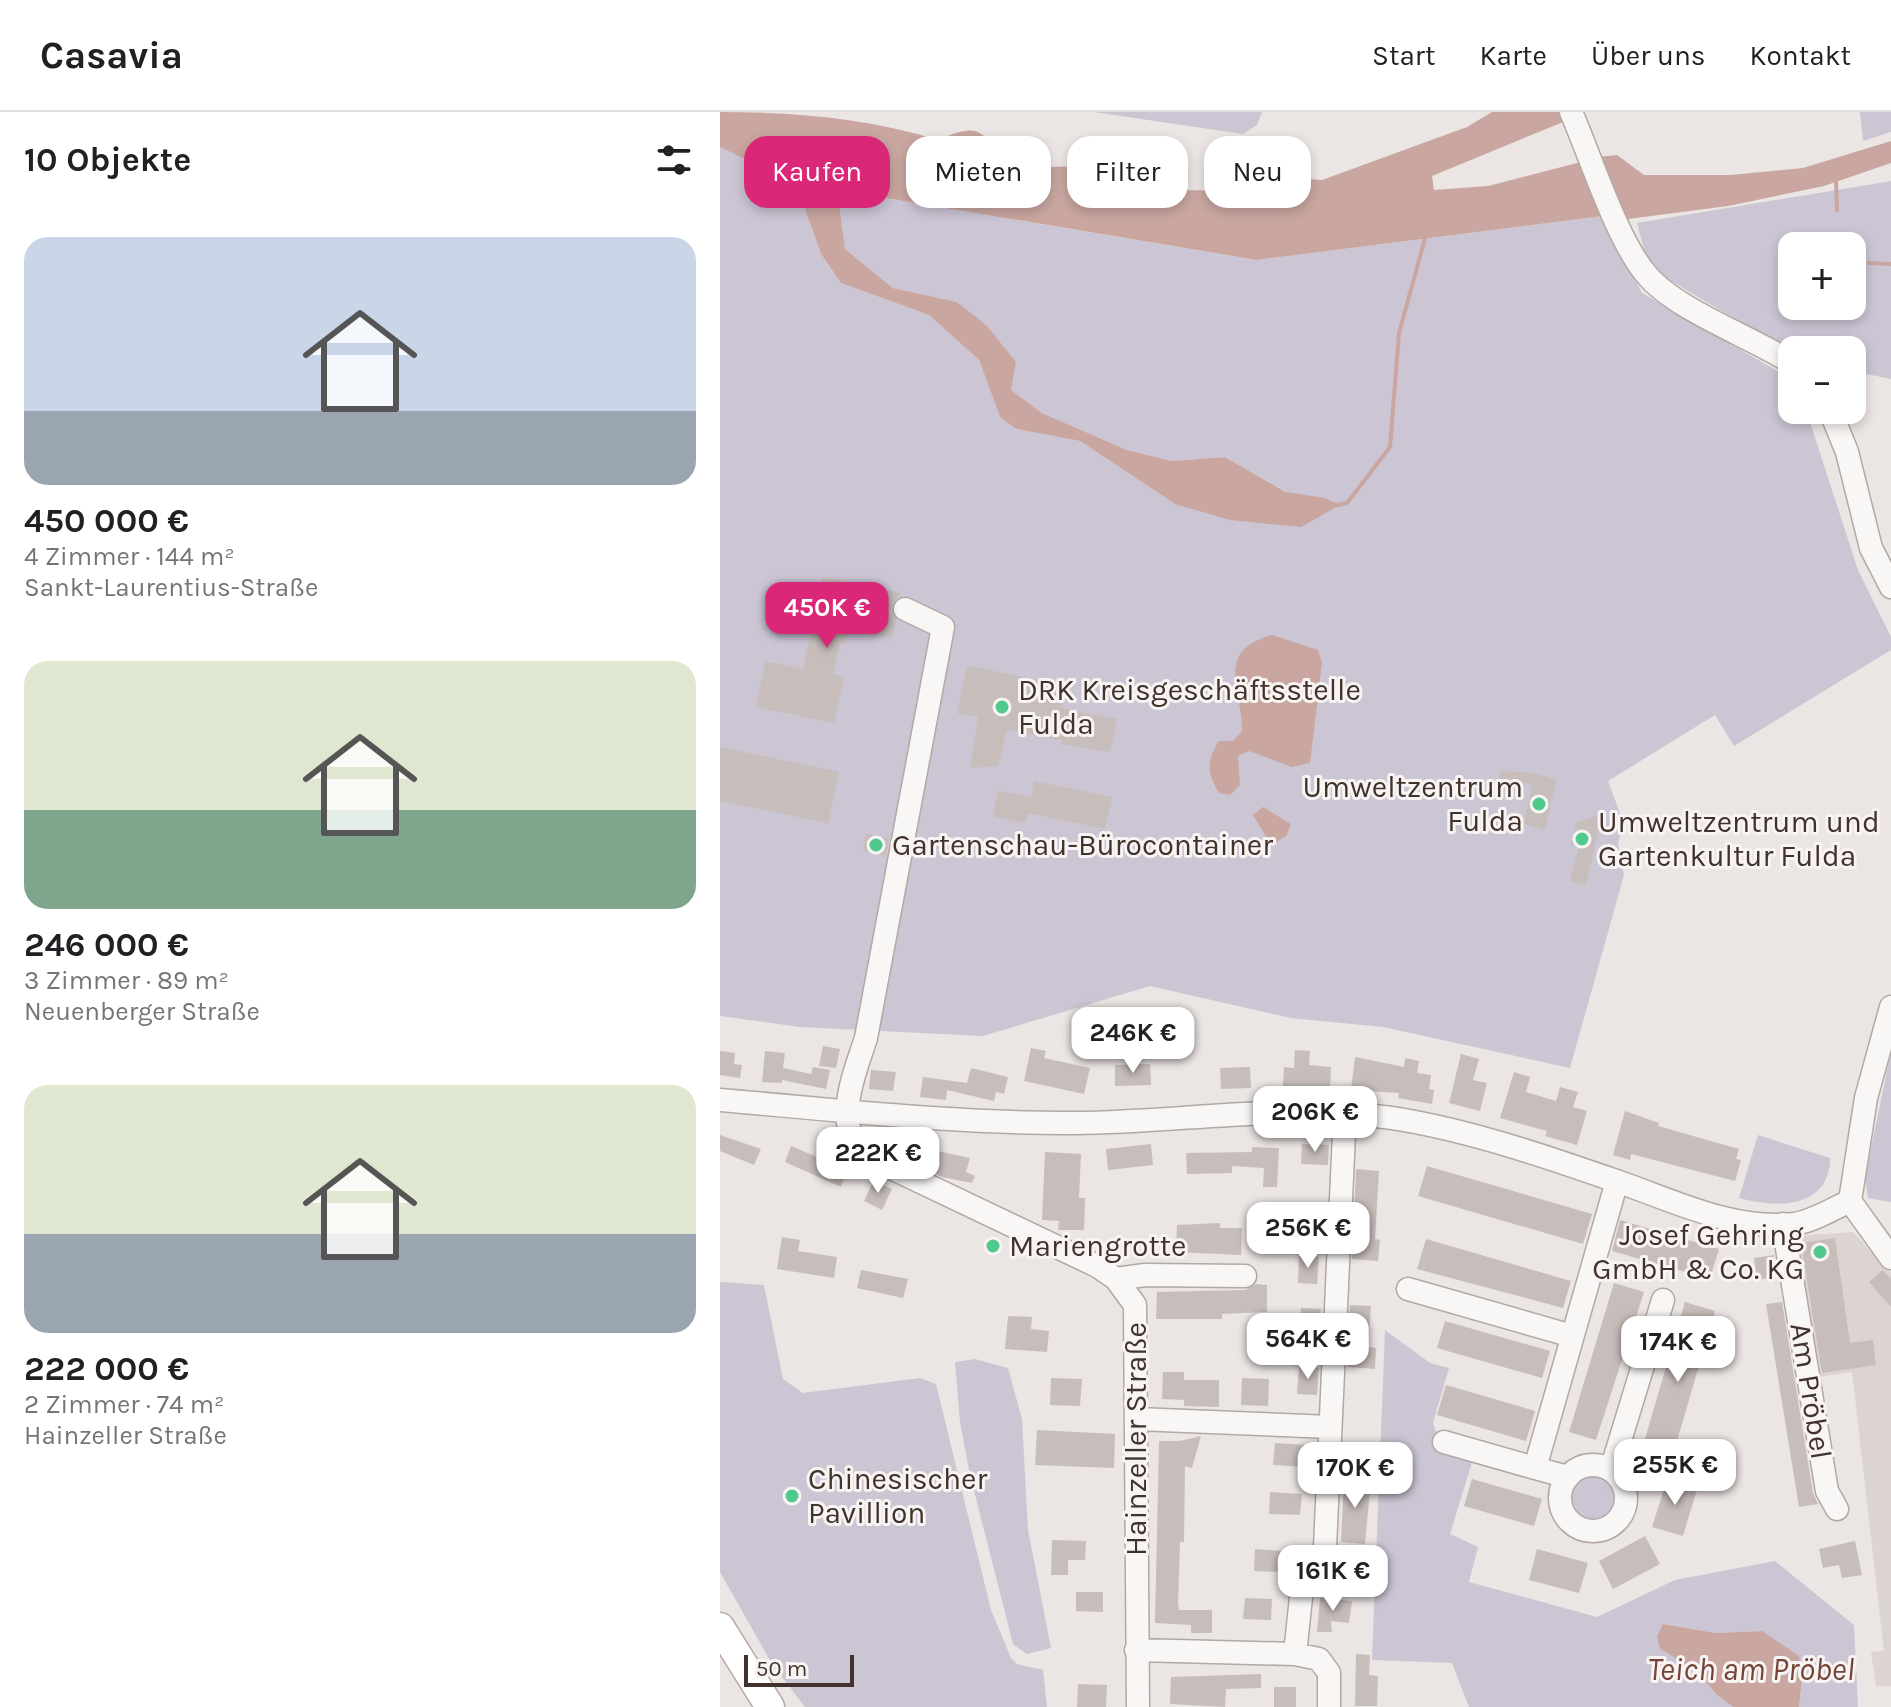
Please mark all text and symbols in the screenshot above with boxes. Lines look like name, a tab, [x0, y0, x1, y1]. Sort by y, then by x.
text: Casavia	[40, 33, 183, 78]
text: Start	[1372, 39, 1435, 72]
text: Karte	[1479, 39, 1547, 72]
text: Über uns	[1591, 39, 1706, 72]
text: Kontakt	[1750, 39, 1851, 72]
chip: Kaufen	[744, 136, 890, 208]
chip: Mieten	[906, 136, 1051, 208]
chip: Filter	[1067, 136, 1188, 208]
chip: Neu	[1204, 136, 1311, 208]
icon: filters	[652, 138, 696, 182]
text: 10 Objekte	[24, 140, 191, 180]
map controls	[1778, 232, 1866, 424]
button: +	[1778, 232, 1866, 320]
icon: home	[288, 289, 432, 433]
button: −	[1778, 336, 1866, 424]
text: 450 000 €	[24, 501, 189, 541]
text: 4 Zimmer · 144 m²	[24, 541, 235, 572]
text: Sankt-Laurentius-Straße	[24, 572, 318, 603]
pin: 450K €	[762, 582, 892, 650]
text: 450K €	[783, 592, 871, 623]
place label: DRK Kreisgeschäftsstelle Fulda	[1018, 672, 1361, 742]
marker: DRK Kreisgeschäftsstelle Fulda	[993, 698, 1011, 716]
icon: home	[288, 713, 432, 857]
place label: Umweltzentrum Fulda	[1302, 769, 1523, 839]
marker: Umweltzentrum Fulda	[1530, 795, 1548, 813]
place label: Umweltzentrum und Gartenkultur Fulda	[1598, 804, 1880, 874]
place label: Gartenschau-Bürocontainer	[892, 827, 1273, 863]
marker: Umweltzentrum und Gartenkultur Fulda	[1573, 830, 1591, 848]
marker: Gartenschau-Bürocontainer	[867, 836, 885, 854]
text: 246 000 €	[24, 925, 189, 965]
text: 3 Zimmer · 89 m²	[24, 965, 229, 996]
text: Neuenberger Straße	[24, 996, 260, 1027]
pin: 246K €	[1068, 1007, 1198, 1075]
text: 246K €	[1089, 1017, 1177, 1048]
pin: 206K €	[1250, 1086, 1380, 1154]
text: 206K €	[1271, 1096, 1359, 1127]
pin: 222K €	[813, 1127, 943, 1195]
icon: home	[288, 1137, 432, 1281]
text: 222K €	[834, 1137, 922, 1168]
pin: 256K €	[1243, 1202, 1373, 1270]
text: 256K €	[1265, 1212, 1351, 1243]
place label: Josef Gehring GmbH & Co. KG	[1592, 1217, 1804, 1287]
place label: Mariengrotte	[1009, 1228, 1186, 1264]
marker: Mariengrotte	[984, 1237, 1002, 1255]
marker: Josef Gehring GmbH & Co. KG	[1811, 1243, 1829, 1261]
pin: 564K €	[1243, 1313, 1373, 1381]
pin: 174K €	[1613, 1316, 1743, 1384]
street label: Am Pröbel	[1782, 1320, 1840, 1462]
street label: Hainzeller Straße	[1118, 1322, 1154, 1556]
text: 564K €	[1265, 1323, 1351, 1354]
text: 174K €	[1639, 1326, 1717, 1357]
text: 222 000 €	[24, 1349, 189, 1389]
text: 2 Zimmer · 74 m²	[24, 1389, 224, 1420]
text: Hainzeller Straße	[24, 1420, 227, 1451]
pin: 255K €	[1610, 1439, 1740, 1507]
pin: 170K €	[1290, 1442, 1420, 1510]
text: 255K €	[1632, 1449, 1718, 1480]
text: 170K €	[1316, 1452, 1394, 1483]
place label: Chinesischer Pavillion	[808, 1461, 987, 1531]
marker: Chinesischer Pavillion	[783, 1487, 801, 1505]
pin: 161K €	[1268, 1545, 1398, 1613]
text: 161K €	[1296, 1555, 1370, 1586]
scale bar	[744, 1651, 854, 1687]
water label: Teich am Pröbel	[1647, 1651, 1855, 1688]
text: 50 m	[756, 1656, 807, 1682]

